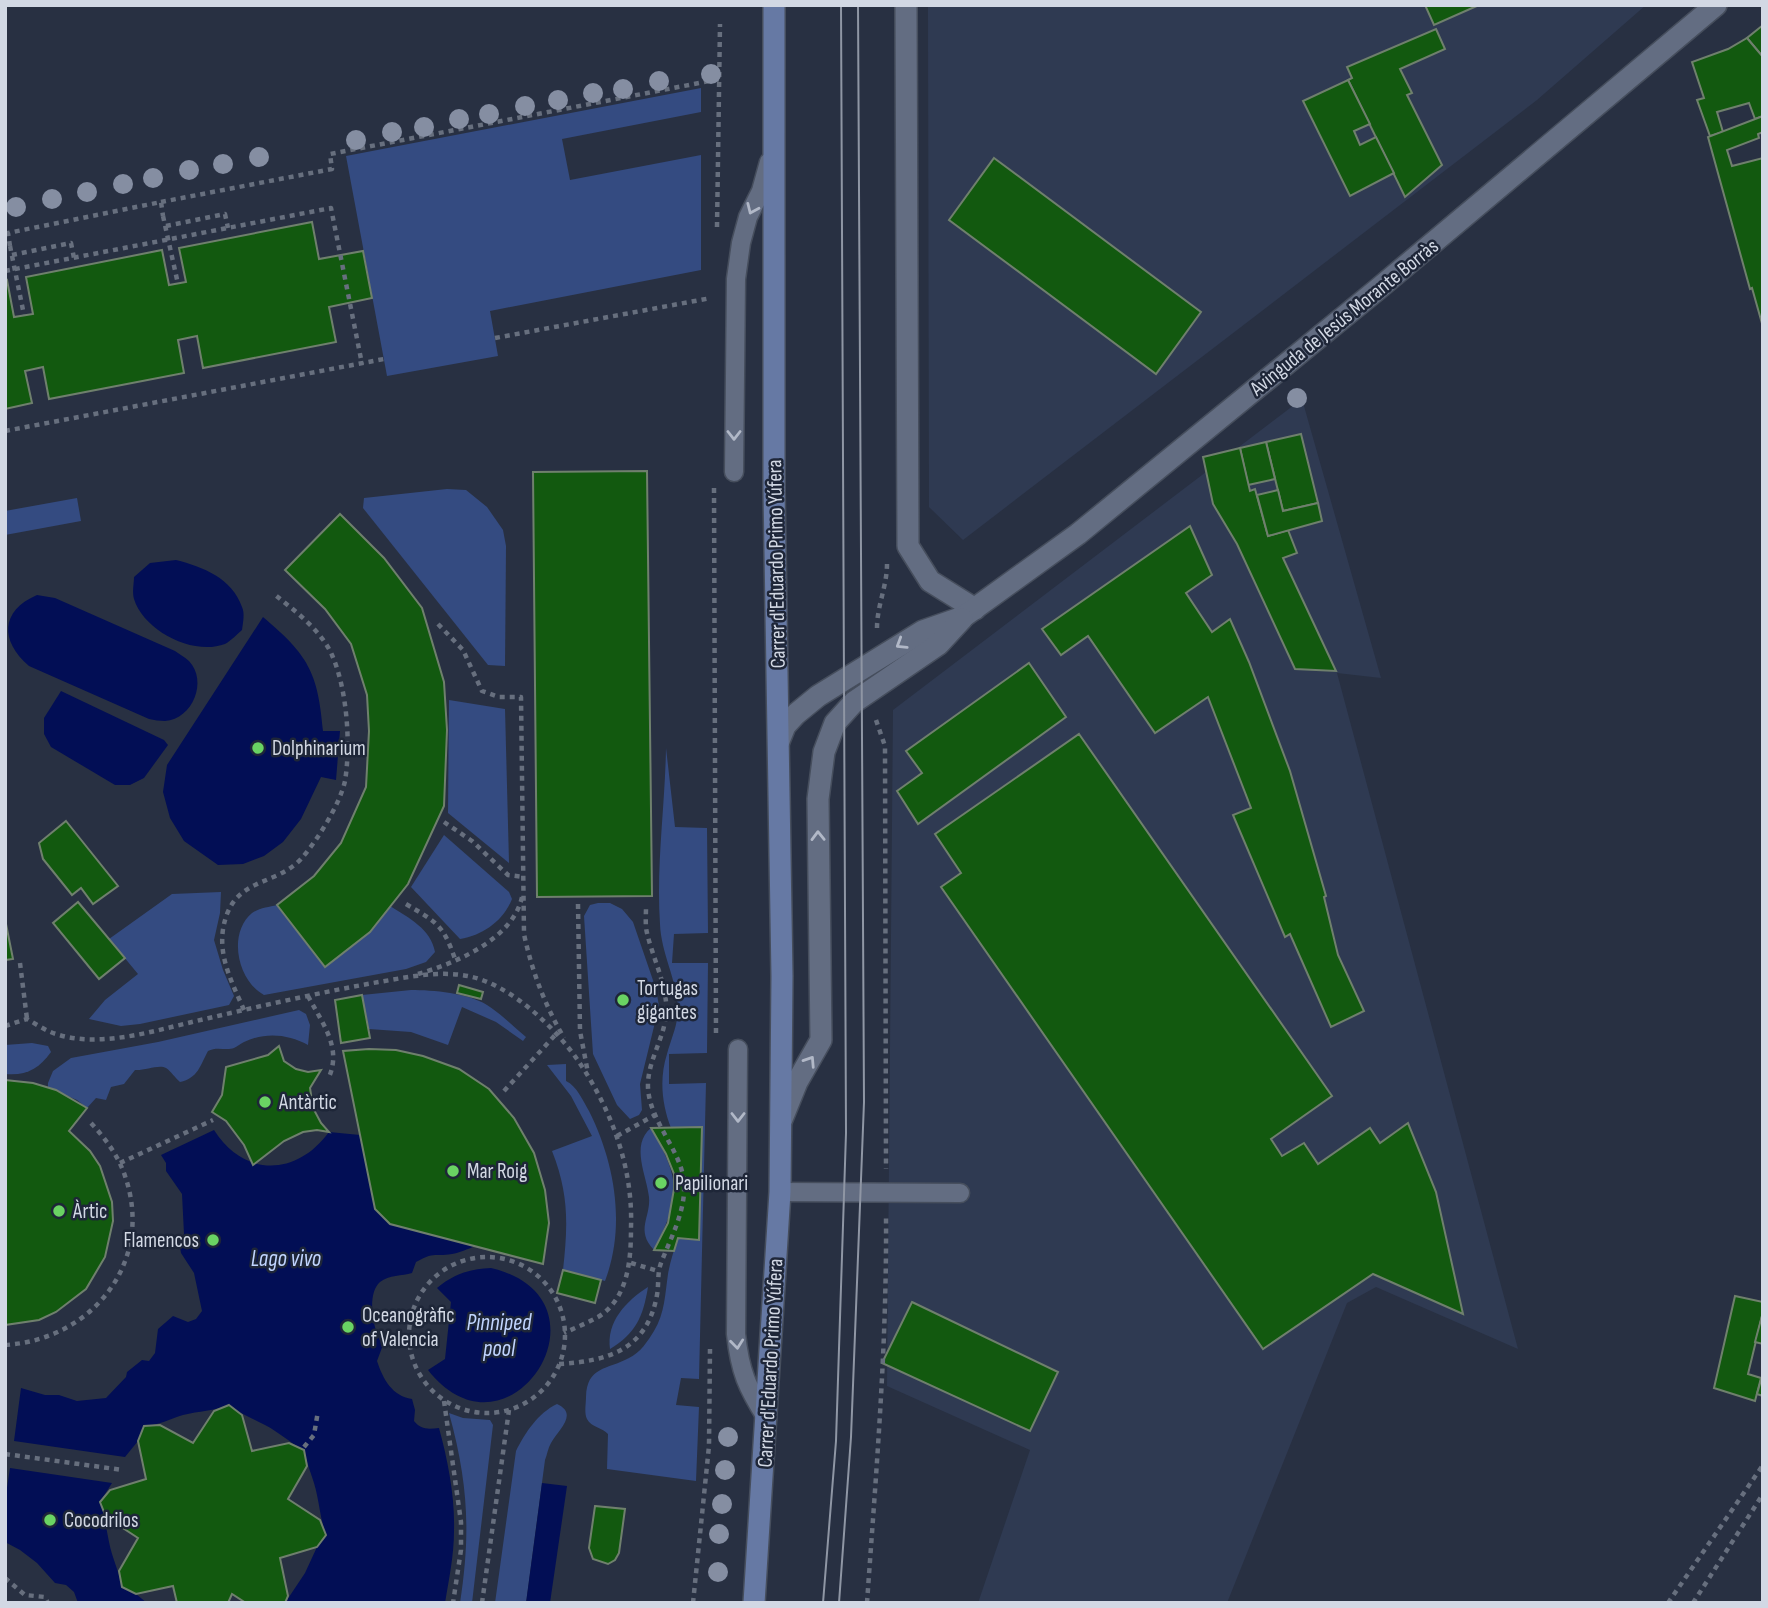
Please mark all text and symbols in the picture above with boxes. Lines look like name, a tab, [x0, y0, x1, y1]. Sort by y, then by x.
one-way arrow	[746, 202, 760, 215]
street label: Avinguda de Jesús Morante Borràs	[1244, 234, 1444, 402]
one-way arrow	[726, 430, 742, 440]
street label: Carrer d'Eduardo Primo Yúfera	[762, 459, 791, 669]
one-way arrow	[895, 636, 908, 649]
place label: Dolphinarium	[272, 736, 366, 761]
marker: Dolphinarium	[250, 740, 266, 756]
one-way arrow	[810, 830, 826, 841]
place label: Tortugas gigantes	[637, 976, 698, 1025]
marker: Tortugas gigantes	[615, 992, 631, 1008]
one-way arrow	[802, 1056, 814, 1069]
place label: Antàrtic	[278, 1090, 337, 1115]
marker: Antàrtic	[257, 1094, 273, 1110]
one-way arrow	[730, 1112, 746, 1123]
place label: Mar Roig	[467, 1159, 527, 1184]
marker: Mar Roig	[445, 1163, 461, 1179]
place label: Papilionari	[675, 1171, 748, 1196]
marker: Papilionari	[653, 1175, 669, 1191]
place label: Àrtic	[72, 1199, 107, 1224]
marker: Àrtic	[51, 1203, 67, 1219]
place label: Flamencos	[124, 1228, 199, 1253]
marker: Flamencos	[205, 1232, 221, 1248]
water label: Lago vivo	[251, 1245, 322, 1273]
street label: Carrer d'Eduardo Primo Yúfera	[753, 1258, 788, 1468]
place label: Oceanogràfic of Valencia	[362, 1303, 455, 1352]
water label: Pinniped pool	[467, 1309, 532, 1363]
marker: Oceanogràfic of Valencia	[340, 1319, 356, 1335]
one-way arrow	[729, 1339, 744, 1350]
place label: Cocodrilos	[64, 1508, 139, 1533]
marker: Cocodrilos	[42, 1512, 58, 1528]

